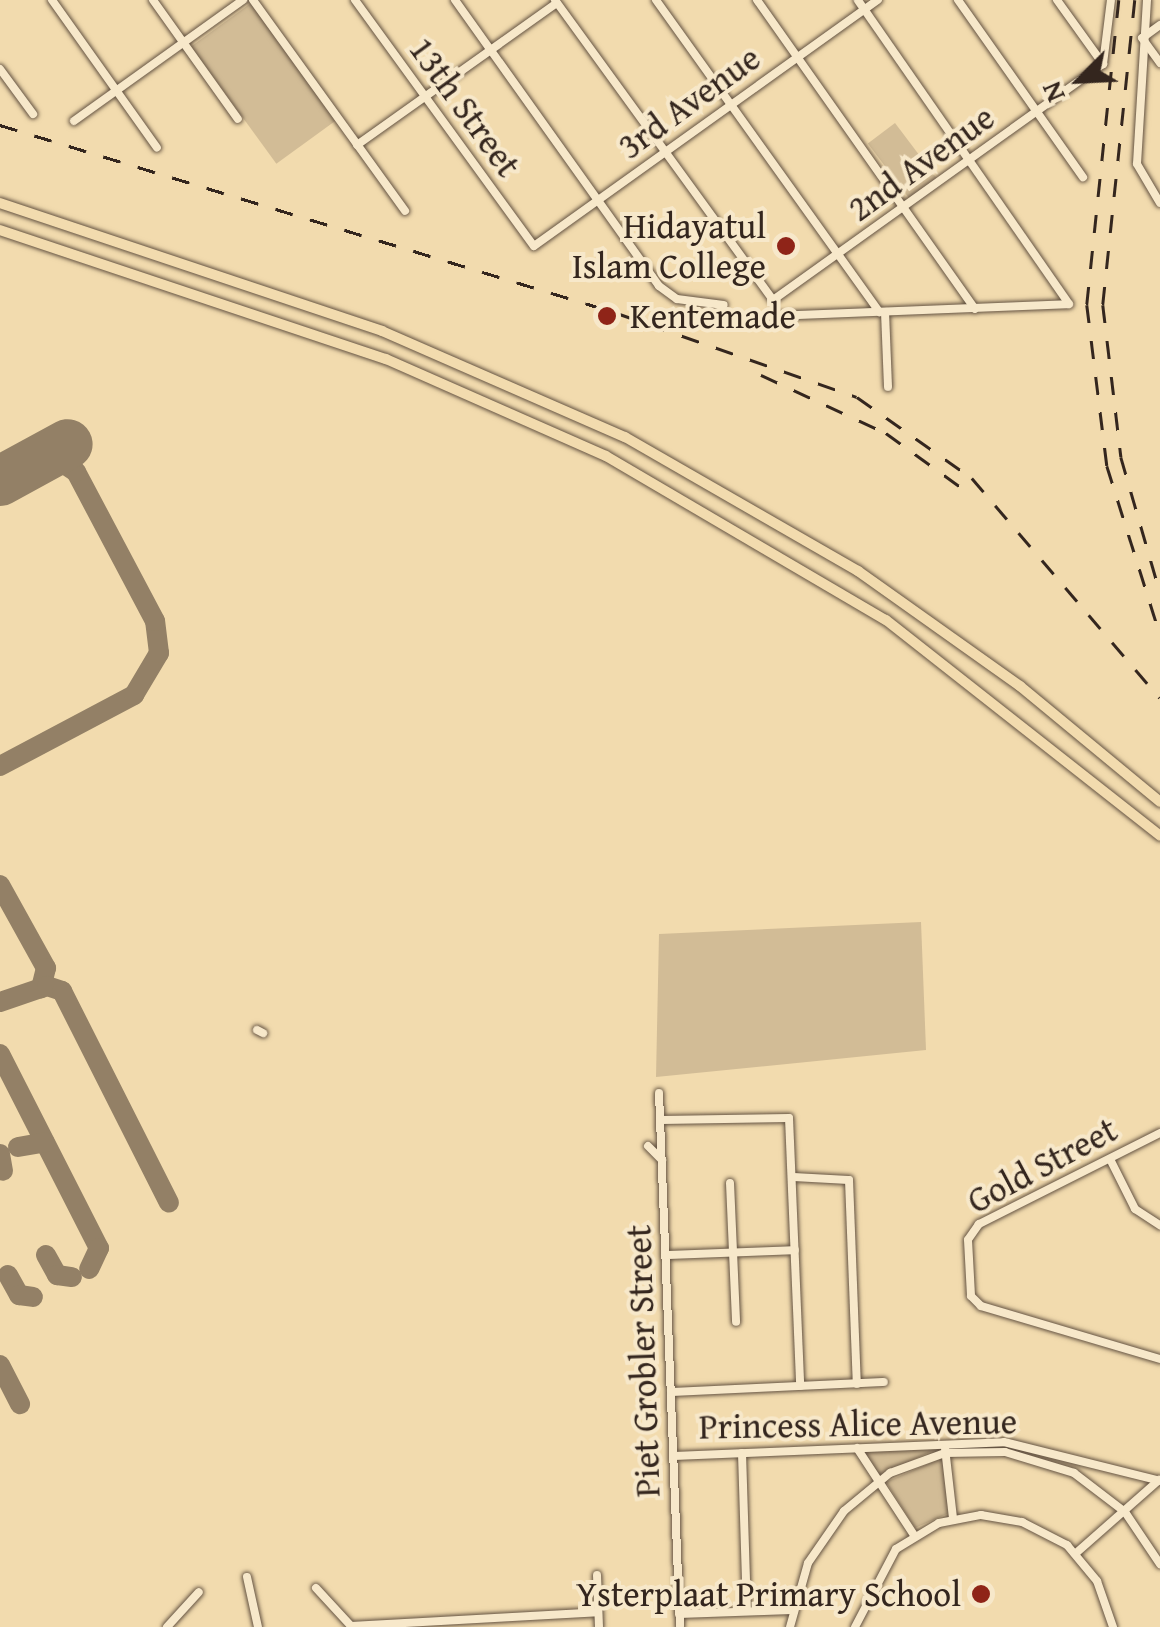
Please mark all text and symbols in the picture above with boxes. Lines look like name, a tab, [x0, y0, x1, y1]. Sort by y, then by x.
street label: 13th Street	[400, 29, 530, 185]
north arrow	[1030, 30, 1130, 130]
street label: 3rd Avenue	[610, 37, 768, 167]
text: N	[1030, 76, 1075, 109]
street label: 2nd Avenue	[840, 96, 1002, 230]
place label: Hidayatul Islam College	[572, 205, 766, 287]
marker: Hidayatul Islam College	[775, 235, 797, 257]
place label: Kentemade	[630, 295, 796, 337]
marker: Kentemade	[594, 303, 620, 329]
street label: Gold Street	[960, 1108, 1124, 1222]
street label: Piet Grobler Street	[617, 1224, 669, 1498]
street label: Princess Alice Avenue	[699, 1400, 1017, 1448]
place label: Ysterplaat Primary School	[576, 1573, 961, 1615]
marker: Ysterplaat Primary School	[970, 1583, 992, 1605]

